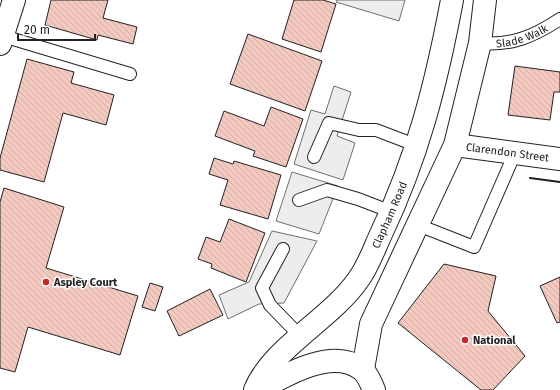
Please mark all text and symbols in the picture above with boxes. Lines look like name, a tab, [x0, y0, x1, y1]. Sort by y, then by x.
scale bar	[18, 16, 95, 42]
street label: Slade Walk	[495, 21, 550, 50]
text: 20 m	[24, 23, 50, 37]
street label: Clarendon Street	[465, 140, 550, 164]
street label: Clapham Road	[369, 179, 409, 250]
place label: Aspley Court	[53, 276, 118, 289]
marker: Aspley Court	[41, 277, 51, 287]
place label: National	[473, 334, 516, 347]
marker: National	[460, 335, 470, 345]

